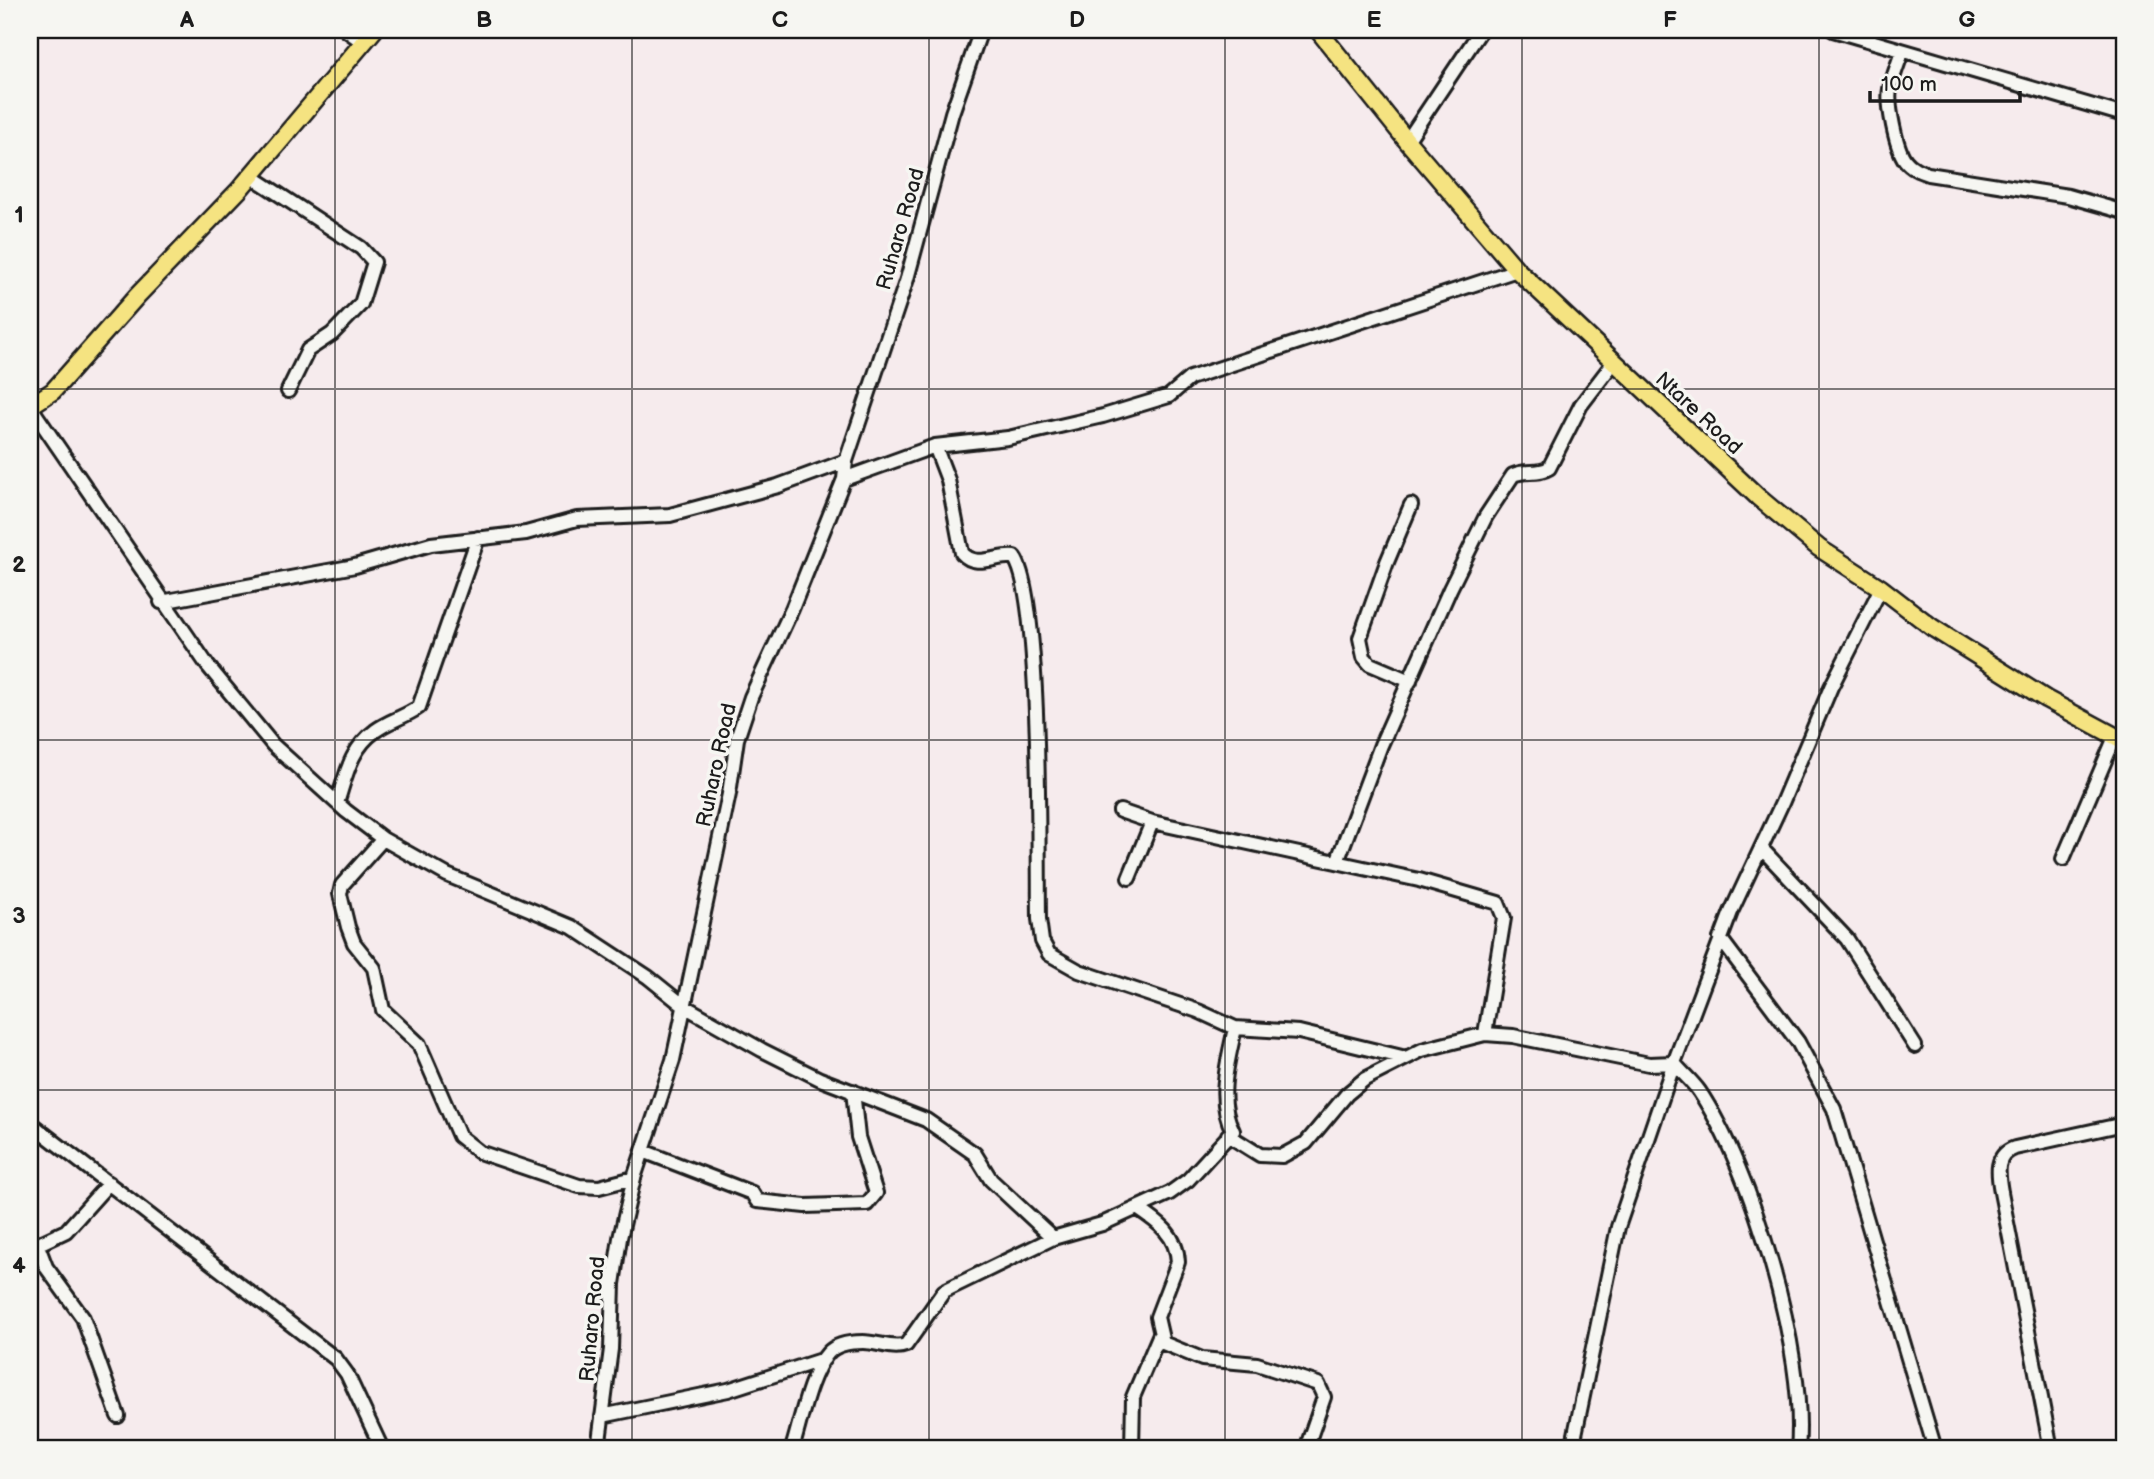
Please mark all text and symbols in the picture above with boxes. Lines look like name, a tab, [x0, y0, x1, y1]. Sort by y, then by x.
text: A	[179, 6, 195, 34]
text: B	[476, 6, 492, 34]
text: C	[772, 6, 788, 34]
text: D	[1069, 6, 1085, 34]
text: E	[1367, 6, 1382, 34]
text: F	[1663, 6, 1677, 34]
text: G	[1959, 6, 1976, 34]
scale bar	[1870, 60, 2021, 104]
text: 100 m	[1881, 72, 1937, 97]
street label: Ruharo Road	[871, 165, 930, 293]
text: 1	[14, 201, 24, 229]
street label: Ntare Road	[1650, 367, 1747, 460]
text: 2	[12, 551, 26, 579]
street label: Ruharo Road	[691, 701, 742, 829]
text: 3	[12, 902, 26, 930]
text: 4	[12, 1252, 26, 1280]
street label: Ruharo Road	[575, 1255, 610, 1383]

